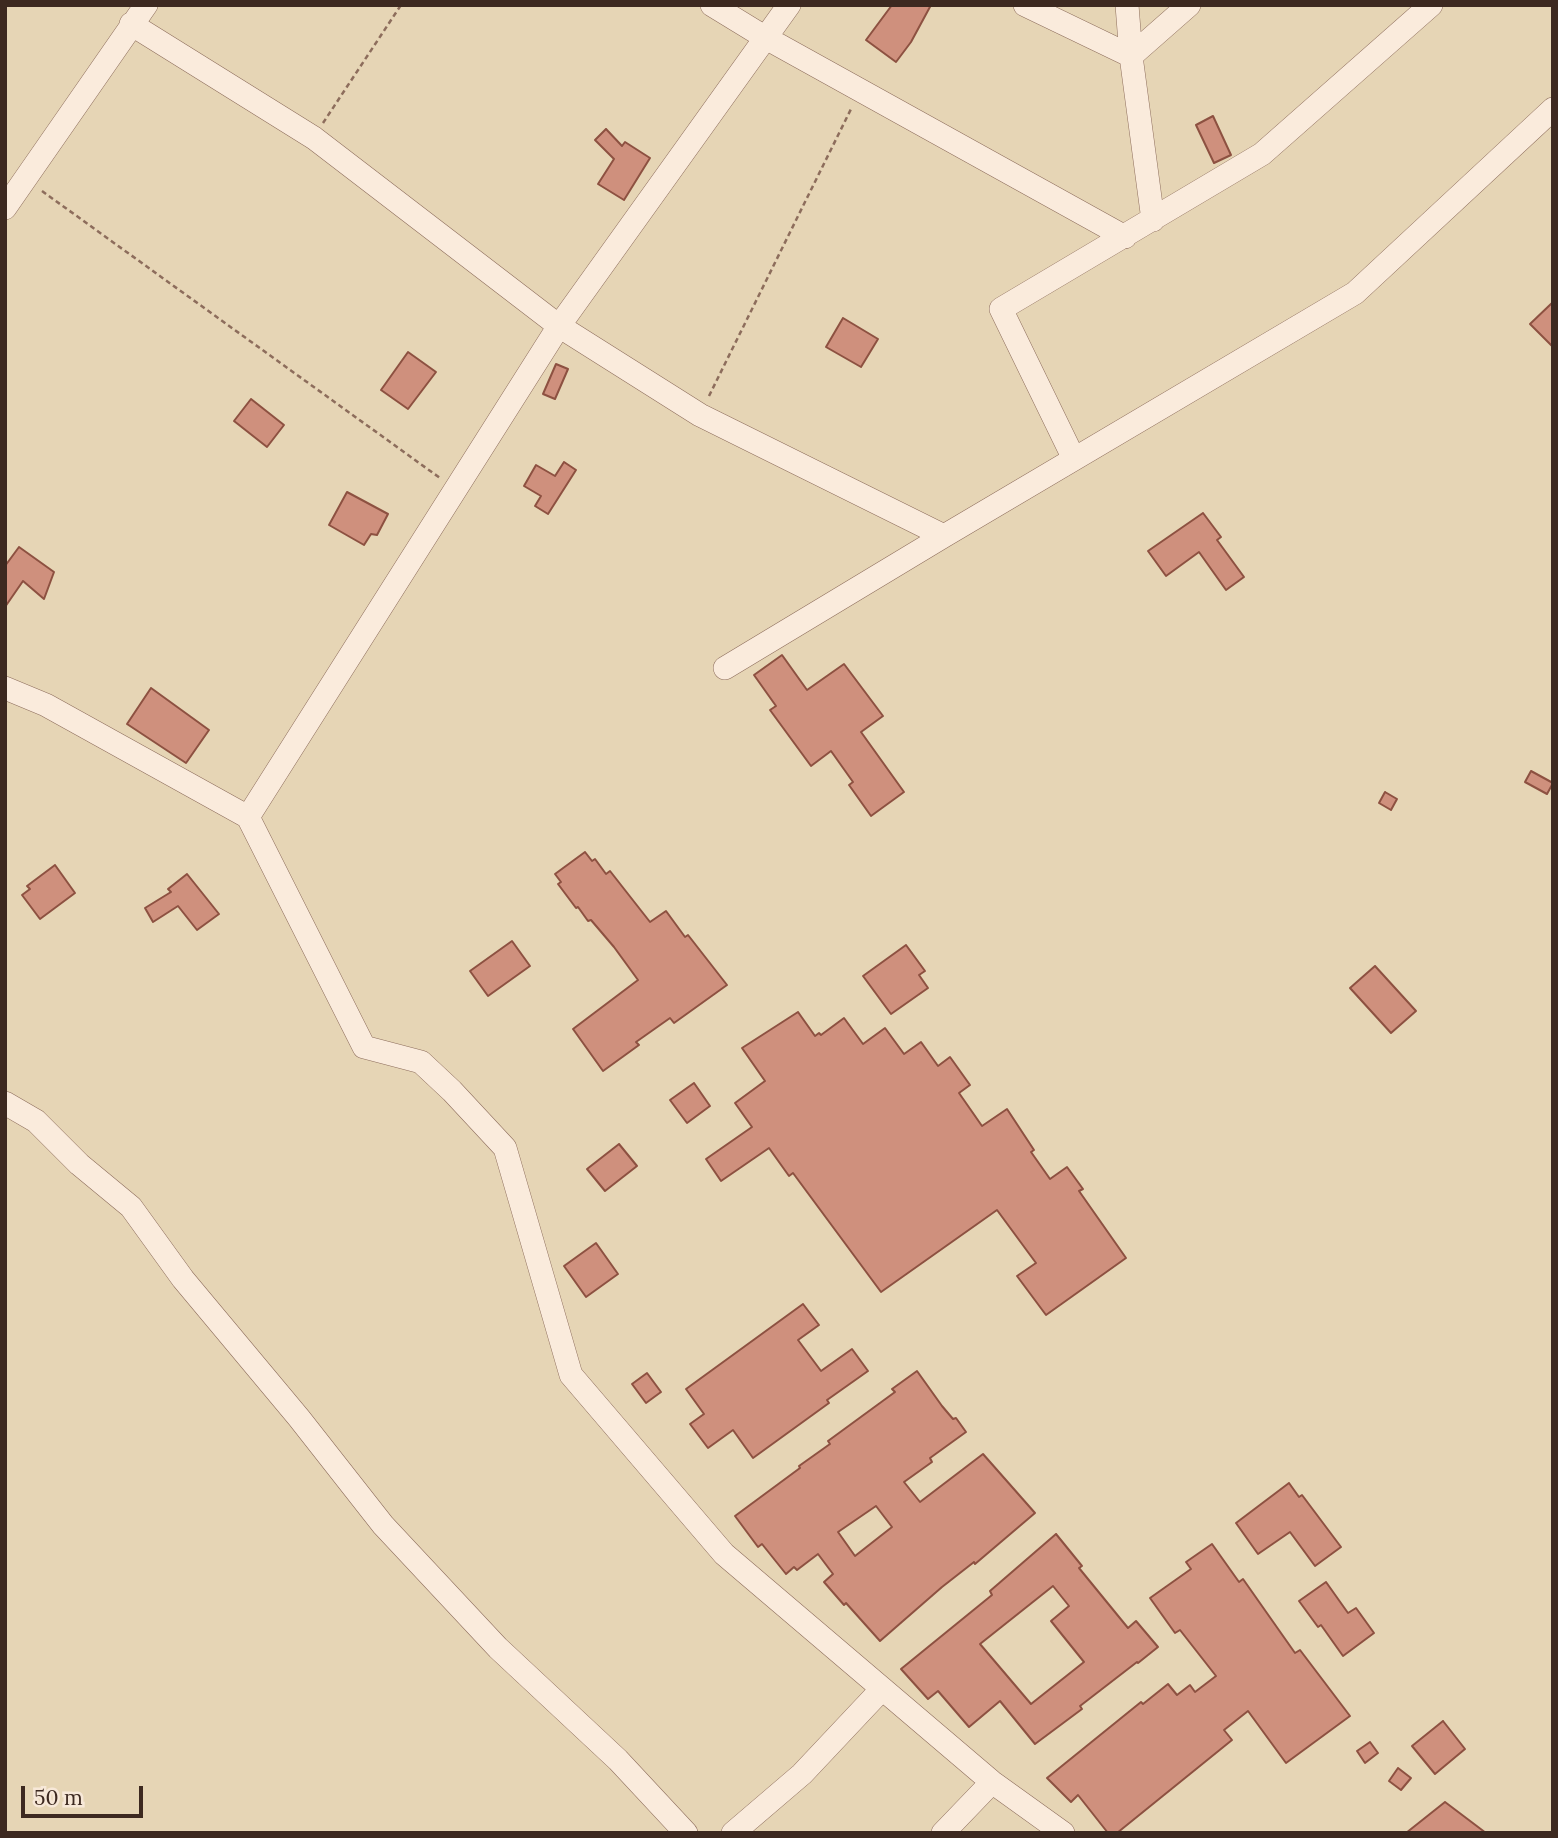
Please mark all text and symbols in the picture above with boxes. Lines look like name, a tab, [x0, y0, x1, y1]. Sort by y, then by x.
scale bar	[24, 1772, 147, 1816]
text: 50 m	[34, 1784, 83, 1811]

